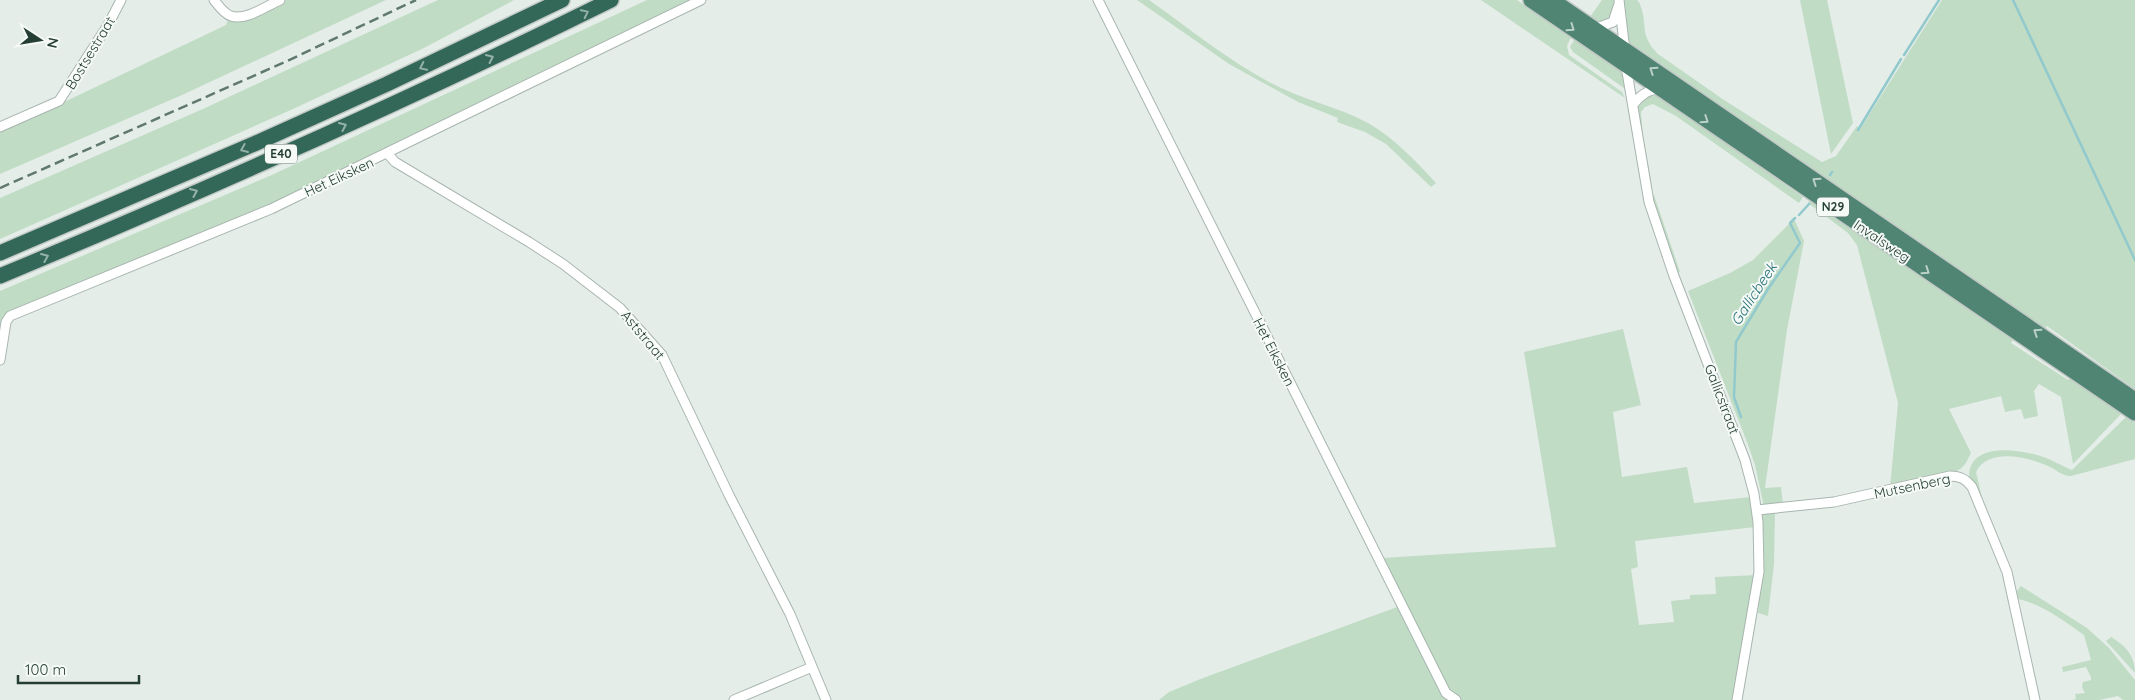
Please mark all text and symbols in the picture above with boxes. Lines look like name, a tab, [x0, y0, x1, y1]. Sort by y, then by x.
one-way arrow	[580, 9, 589, 19]
street label: Bostsestraat	[61, 13, 119, 93]
north arrow	[15, 15, 65, 65]
one-way arrow	[1565, 22, 1575, 31]
text: N	[43, 36, 63, 50]
one-way arrow	[485, 54, 494, 64]
one-way arrow	[419, 61, 428, 71]
one-way arrow	[1650, 67, 1659, 76]
one-way arrow	[1699, 114, 1709, 123]
one-way arrow	[338, 122, 347, 133]
one-way arrow	[240, 143, 249, 153]
road number: E40	[265, 144, 297, 164]
street label: Het Eiksken	[301, 153, 377, 201]
one-way arrow	[1812, 178, 1822, 187]
one-way arrow	[189, 188, 198, 199]
road number: N29	[1817, 198, 1849, 216]
street label: Invalsweg	[1850, 216, 1914, 266]
one-way arrow	[40, 253, 49, 263]
water label: Gallicbeek	[1726, 257, 1782, 329]
one-way arrow	[1921, 264, 1930, 274]
street label: Aststraat	[617, 307, 669, 364]
street label: Het Eiksken	[1249, 315, 1299, 389]
one-way arrow	[2033, 329, 2042, 339]
street label: Gallicstraat	[1700, 361, 1744, 437]
street label: Mutsenberg	[1872, 469, 1952, 503]
scale bar	[18, 652, 139, 684]
text: 100 m	[25, 660, 66, 679]

